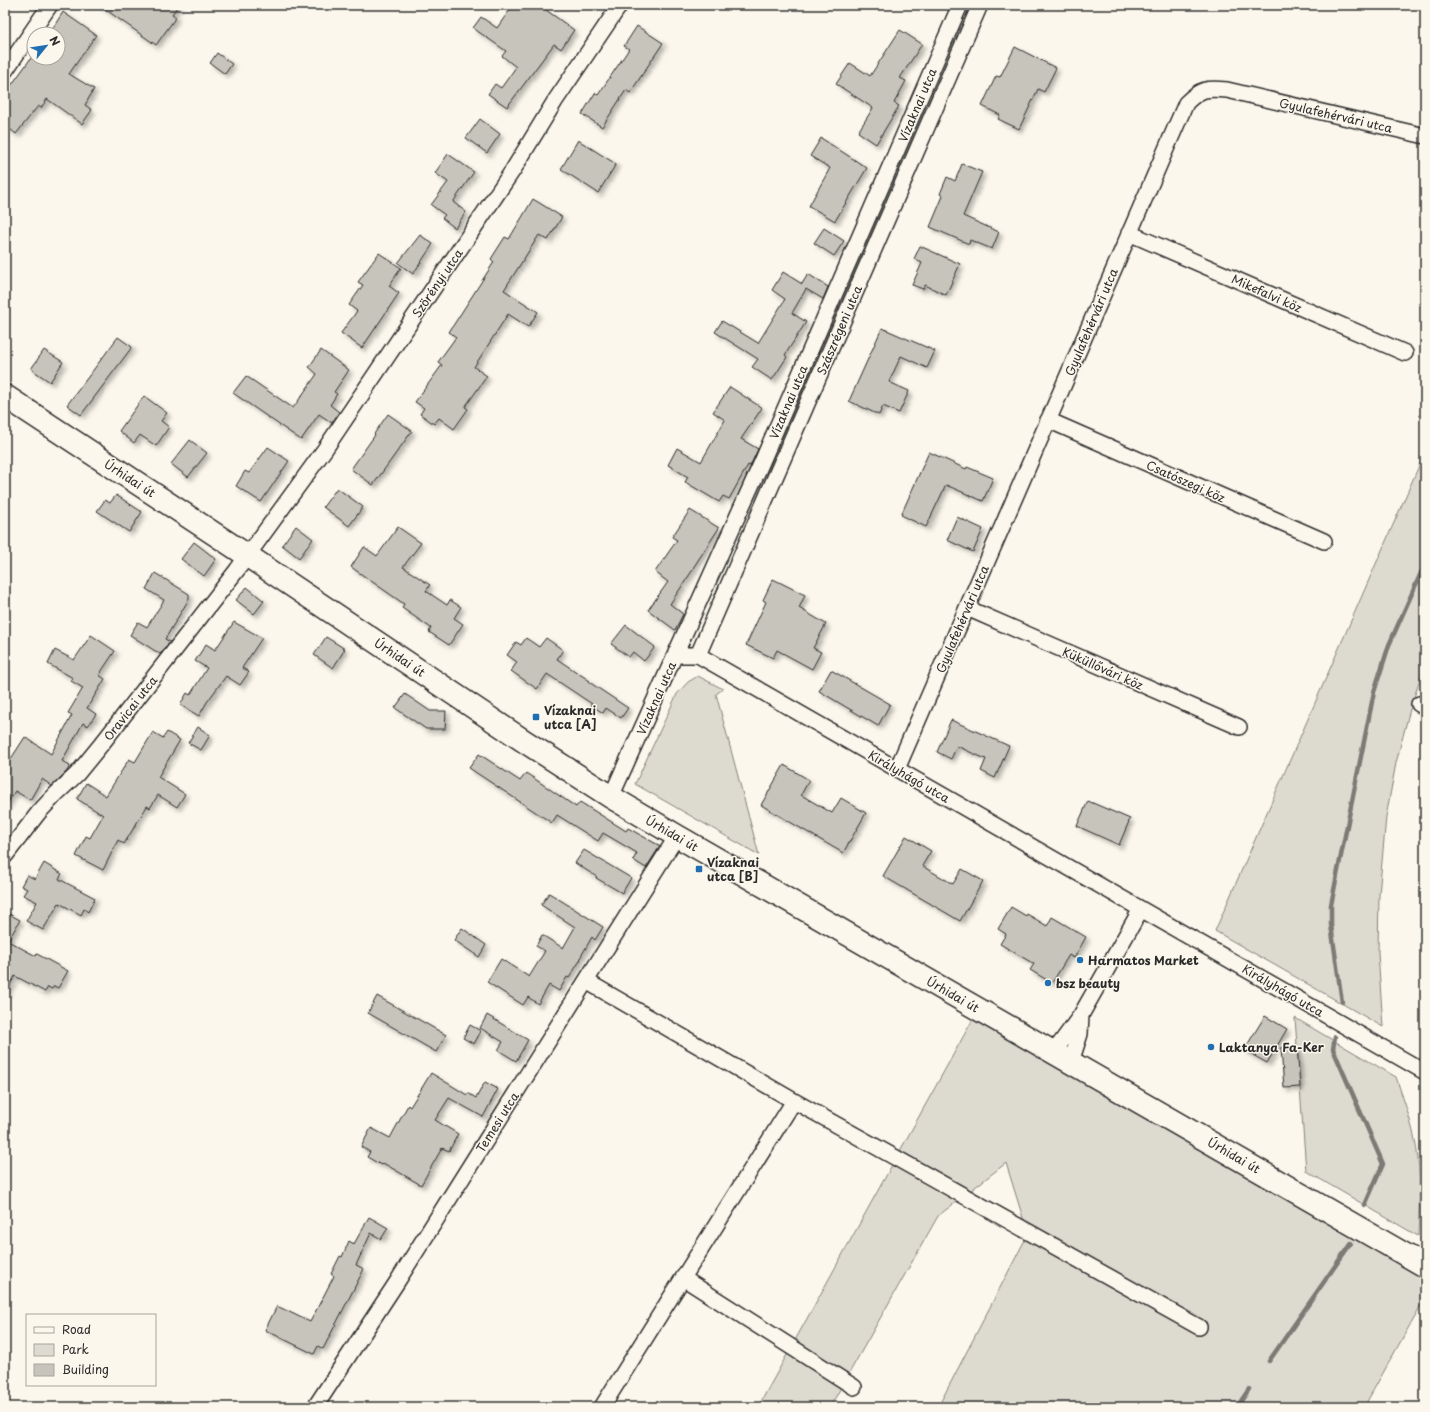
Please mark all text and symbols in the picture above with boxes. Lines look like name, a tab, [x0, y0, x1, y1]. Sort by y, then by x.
north arrow	[26, 26, 66, 66]
text: N	[46, 33, 65, 49]
street label: Vízaknai utca	[893, 65, 941, 145]
street label: Gyulafehérvári utca	[1278, 93, 1395, 137]
street label: Szörényi utca	[407, 245, 467, 321]
street label: Gyulafehérvári utca	[1060, 265, 1122, 379]
street label: Mikefalvi köz	[1229, 269, 1305, 317]
street label: Szászrégeni utca	[812, 282, 866, 378]
street label: Vízaknai utca	[764, 362, 812, 442]
street label: Úrhidai út	[101, 455, 159, 501]
street label: Csatószegi köz	[1144, 456, 1229, 507]
street label: Gyulafehérvári utca	[931, 562, 993, 676]
street label: Úrhidai út	[371, 633, 429, 681]
street label: Küküllővári köz	[1060, 642, 1146, 694]
street label: Vízaknai utca	[632, 658, 680, 738]
street label: Oravicai utca	[99, 671, 161, 744]
place label: Vízaknai utca [A]	[544, 701, 597, 733]
marker: Vízaknai utca [A]	[531, 712, 541, 722]
street label: Királyhágó utca	[865, 745, 954, 807]
street label: Úrhidai út	[642, 811, 702, 855]
place label: Vízaknai utca [B]	[707, 853, 759, 885]
marker: Vízaknai utca [B]	[694, 864, 704, 874]
place label: Harmatos Market	[1088, 951, 1199, 969]
marker: Harmatos Market	[1075, 955, 1085, 965]
street label: Királyhágó utca	[1239, 959, 1328, 1021]
street label: Úrhidai út	[923, 972, 983, 1016]
place label: bsz beauty	[1056, 974, 1120, 992]
marker: bsz beauty	[1043, 978, 1053, 988]
place label: Laktanya Fa-Ker	[1219, 1038, 1325, 1056]
marker: Laktanya Fa-Ker	[1206, 1042, 1216, 1052]
street label: Temesi utca	[471, 1088, 523, 1156]
street label: Úrhidai út	[1204, 1133, 1264, 1177]
legend	[26, 1314, 156, 1386]
text: Road	[62, 1320, 91, 1338]
text: Park	[62, 1340, 89, 1358]
text: Building	[62, 1360, 109, 1378]

